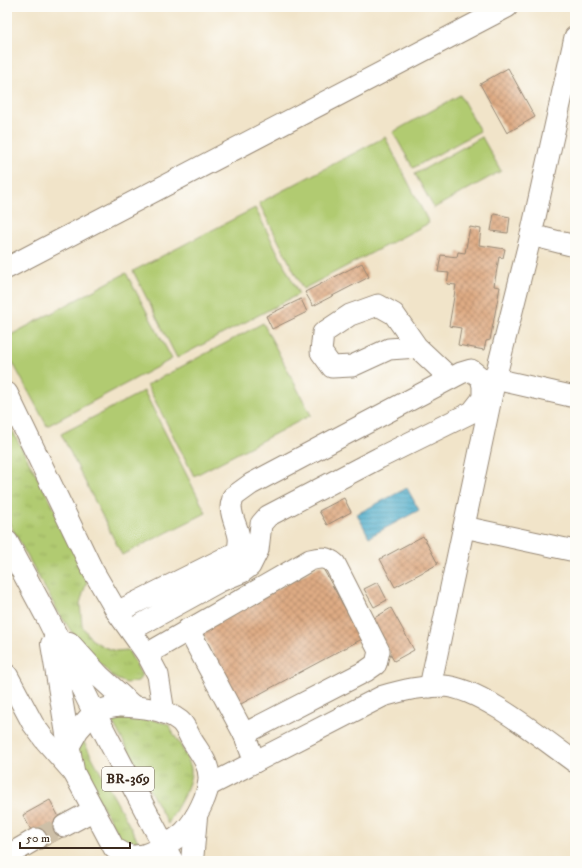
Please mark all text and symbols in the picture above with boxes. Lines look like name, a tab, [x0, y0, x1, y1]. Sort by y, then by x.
road number: BR-369	[102, 767, 154, 791]
scale bar	[20, 824, 130, 850]
text: 50 m	[26, 831, 50, 846]

